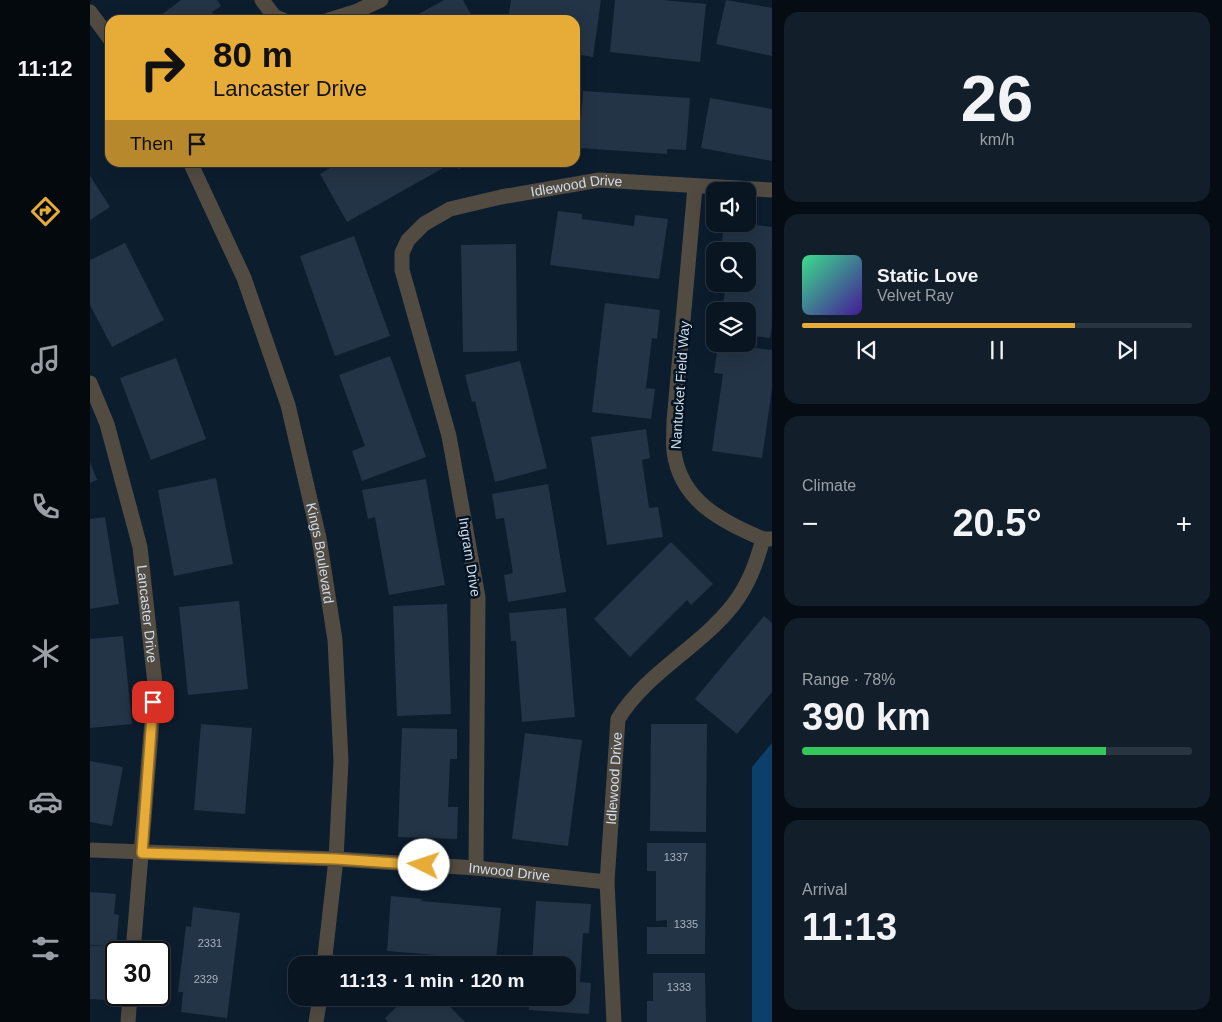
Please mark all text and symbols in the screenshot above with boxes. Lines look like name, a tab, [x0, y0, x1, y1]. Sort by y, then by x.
icon: right	[130, 35, 195, 100]
text: 80 m	[213, 35, 293, 74]
text: 11:12	[17, 56, 73, 81]
text: 26	[961, 62, 1033, 135]
text: Lancaster Drive	[213, 76, 367, 101]
icon: arrive	[183, 130, 211, 158]
text: km/h	[980, 131, 1014, 148]
text: Then	[130, 133, 173, 154]
street label: Idlewood Drive	[529, 172, 623, 200]
map controls	[706, 182, 756, 352]
button: sound	[706, 182, 756, 232]
icon: directions	[28, 194, 63, 229]
button: search	[706, 242, 756, 292]
text: Static Love	[877, 265, 978, 286]
text: Velvet Ray	[877, 287, 953, 304]
button: layers	[706, 302, 756, 352]
street label: Nantucket Field Way	[668, 320, 692, 450]
icon: previous	[853, 336, 881, 364]
icon: pause	[983, 336, 1011, 364]
icon: next	[1113, 336, 1141, 364]
icon: music	[28, 342, 63, 377]
text: Climate	[802, 477, 856, 494]
icon: phone	[28, 489, 63, 524]
street label: Kings Boulevard	[303, 501, 337, 605]
text: 20.5°	[952, 502, 1042, 544]
text: −	[802, 508, 818, 539]
text: +	[1176, 508, 1192, 539]
street label: Ingram Drive	[456, 516, 484, 598]
street label: Lancaster Drive	[134, 564, 161, 664]
icon: climate	[28, 636, 63, 671]
text: Range · 78%	[802, 671, 895, 688]
pin	[132, 681, 174, 723]
icon: arrive	[139, 688, 167, 716]
text: 390 km	[802, 696, 931, 738]
street label: Idlewood Drive	[603, 731, 625, 825]
icon: car	[28, 784, 63, 819]
position arrow	[397, 838, 449, 890]
house number: 1337	[664, 851, 688, 863]
street label: Inwood Drive	[468, 860, 551, 884]
text: Arrival	[802, 881, 847, 898]
text: 11:13	[802, 906, 897, 948]
house number: 1335	[674, 918, 698, 930]
icon: filters	[28, 931, 63, 966]
house number: 2331	[198, 937, 222, 949]
speed limit sign: 30	[105, 941, 170, 1006]
text: 11:13 · 1 min · 120 m	[340, 970, 524, 991]
house number: 2329	[194, 973, 218, 985]
house number: 1333	[667, 981, 691, 993]

